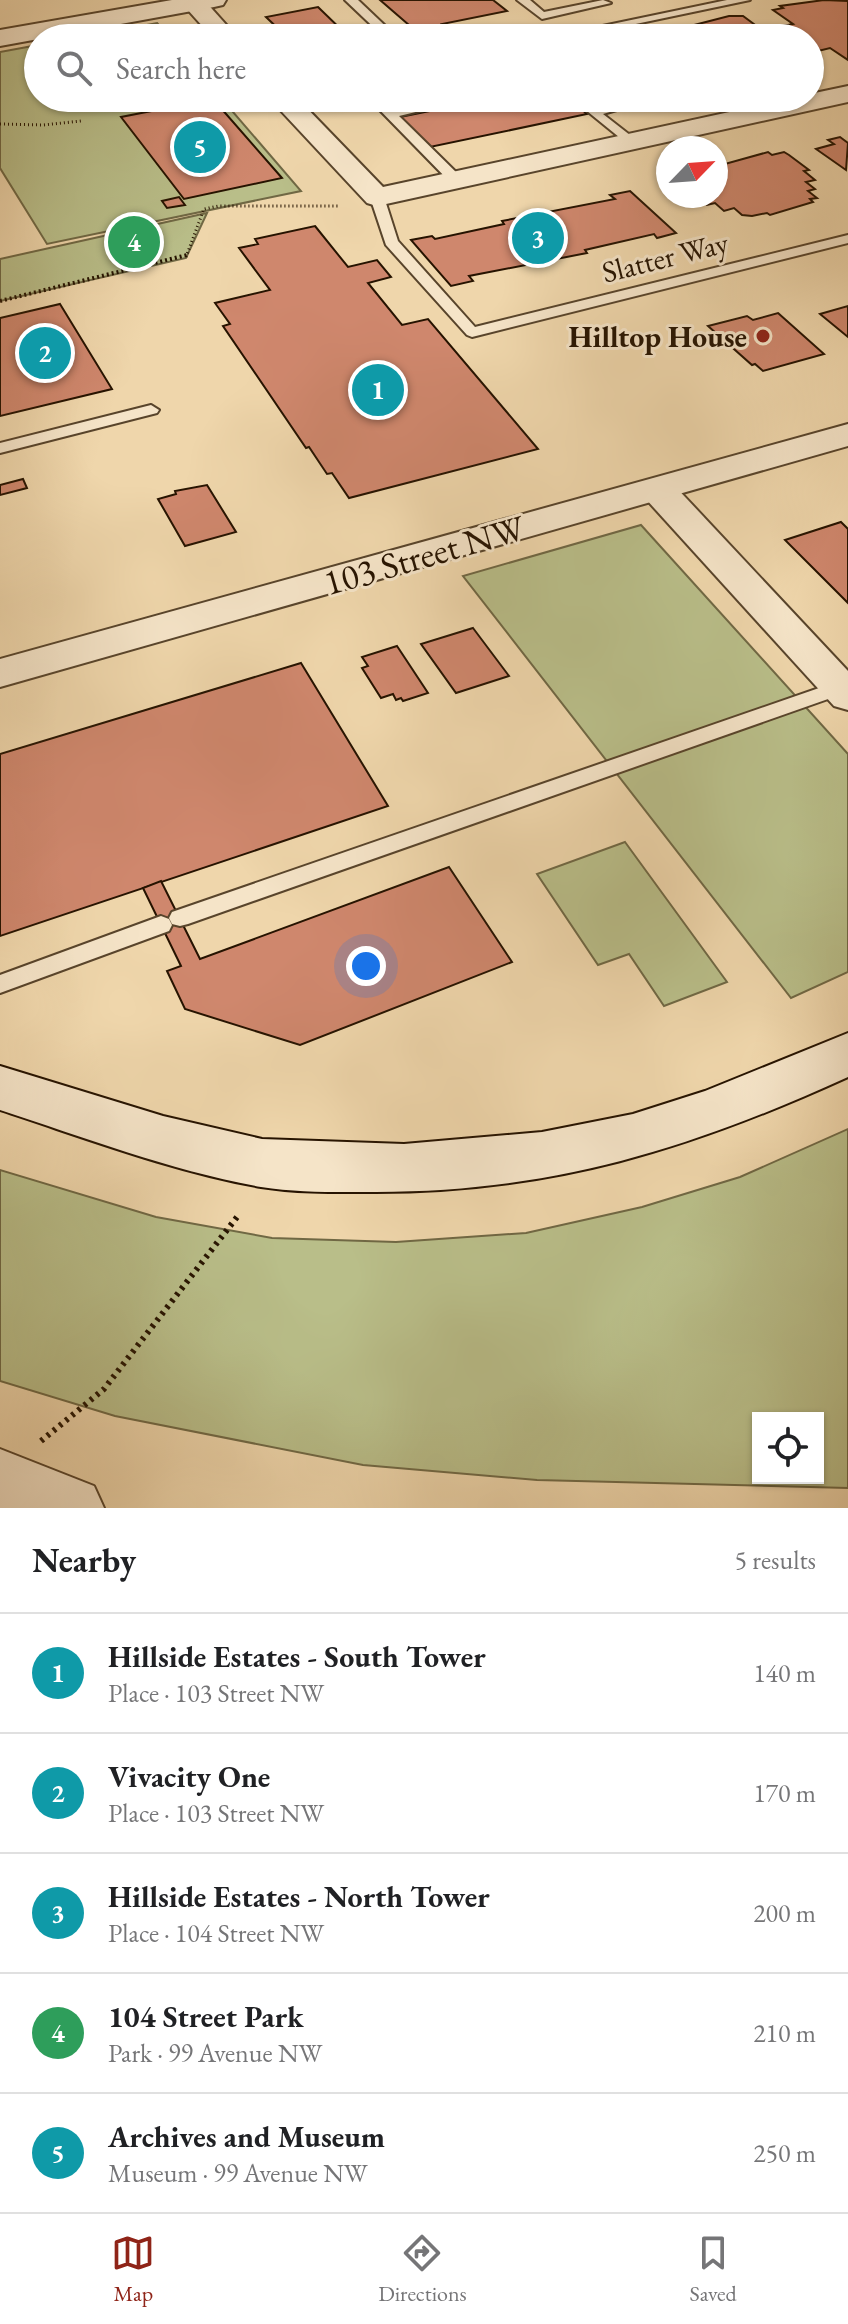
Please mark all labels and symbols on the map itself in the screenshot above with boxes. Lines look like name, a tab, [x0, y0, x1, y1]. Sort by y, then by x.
pin: 5	[174, 117, 226, 177]
north arrow	[656, 136, 728, 208]
pin: 3	[512, 208, 564, 268]
pin: 4	[108, 212, 160, 272]
street label: Slatter Way	[598, 222, 733, 292]
place label: Hilltop House	[569, 317, 747, 356]
pin: 2	[19, 323, 71, 383]
marker: Hilltop House	[754, 327, 772, 345]
pin: 1	[352, 360, 404, 420]
street label: 103 Street NW	[318, 504, 531, 606]
your location	[346, 946, 386, 986]

